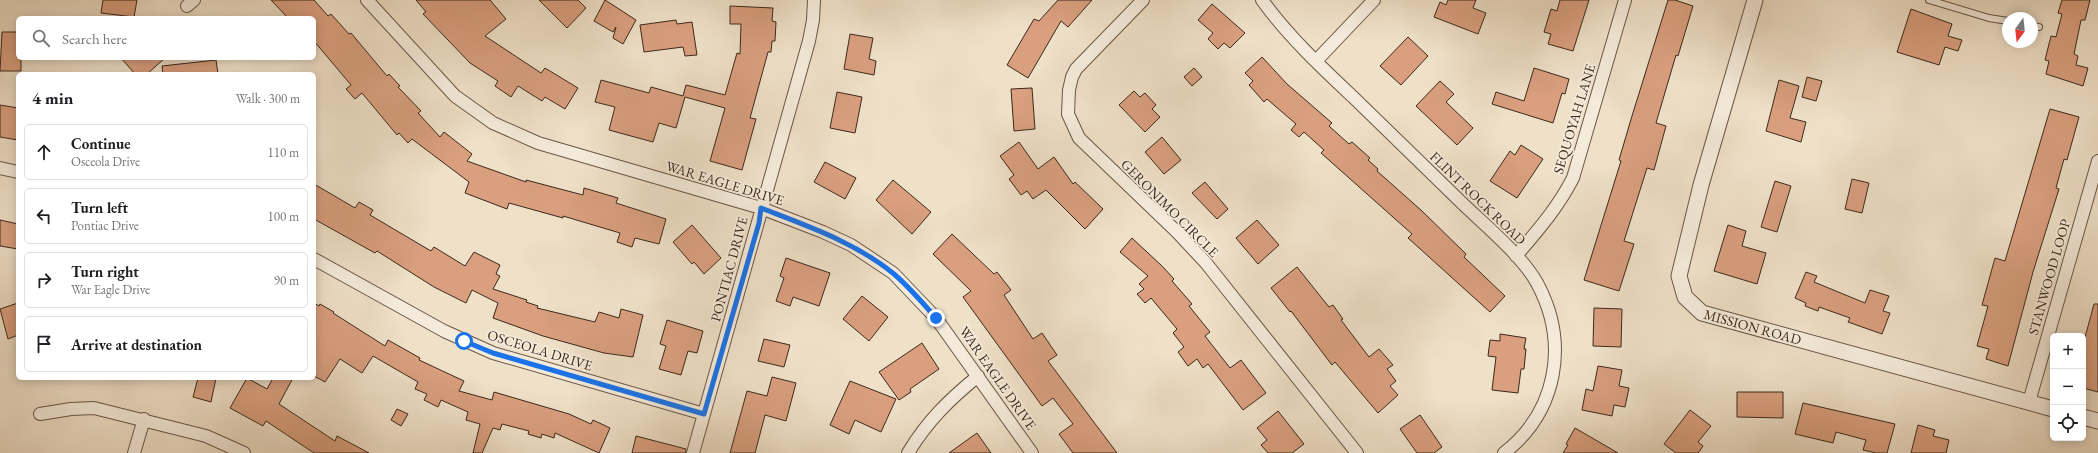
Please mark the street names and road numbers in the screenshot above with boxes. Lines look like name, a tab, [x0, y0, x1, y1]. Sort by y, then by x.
street label: SEQUOYAH LANE	[1549, 62, 1599, 176]
street label: FLINT ROCK ROAD	[1426, 147, 1530, 249]
street label: GERONIMO CIRCLE	[1117, 155, 1223, 261]
street label: WAR EAGLE DRIVE	[664, 157, 786, 210]
street label: PONTIAC DRIVE	[706, 214, 752, 324]
street label: STANWOOD LOOP	[2024, 217, 2074, 337]
street label: MISSION ROAD	[1702, 305, 1804, 349]
street label: WAR EAGLE DRIVE	[956, 323, 1041, 433]
street label: OSCEOLA DRIVE	[485, 325, 595, 375]

